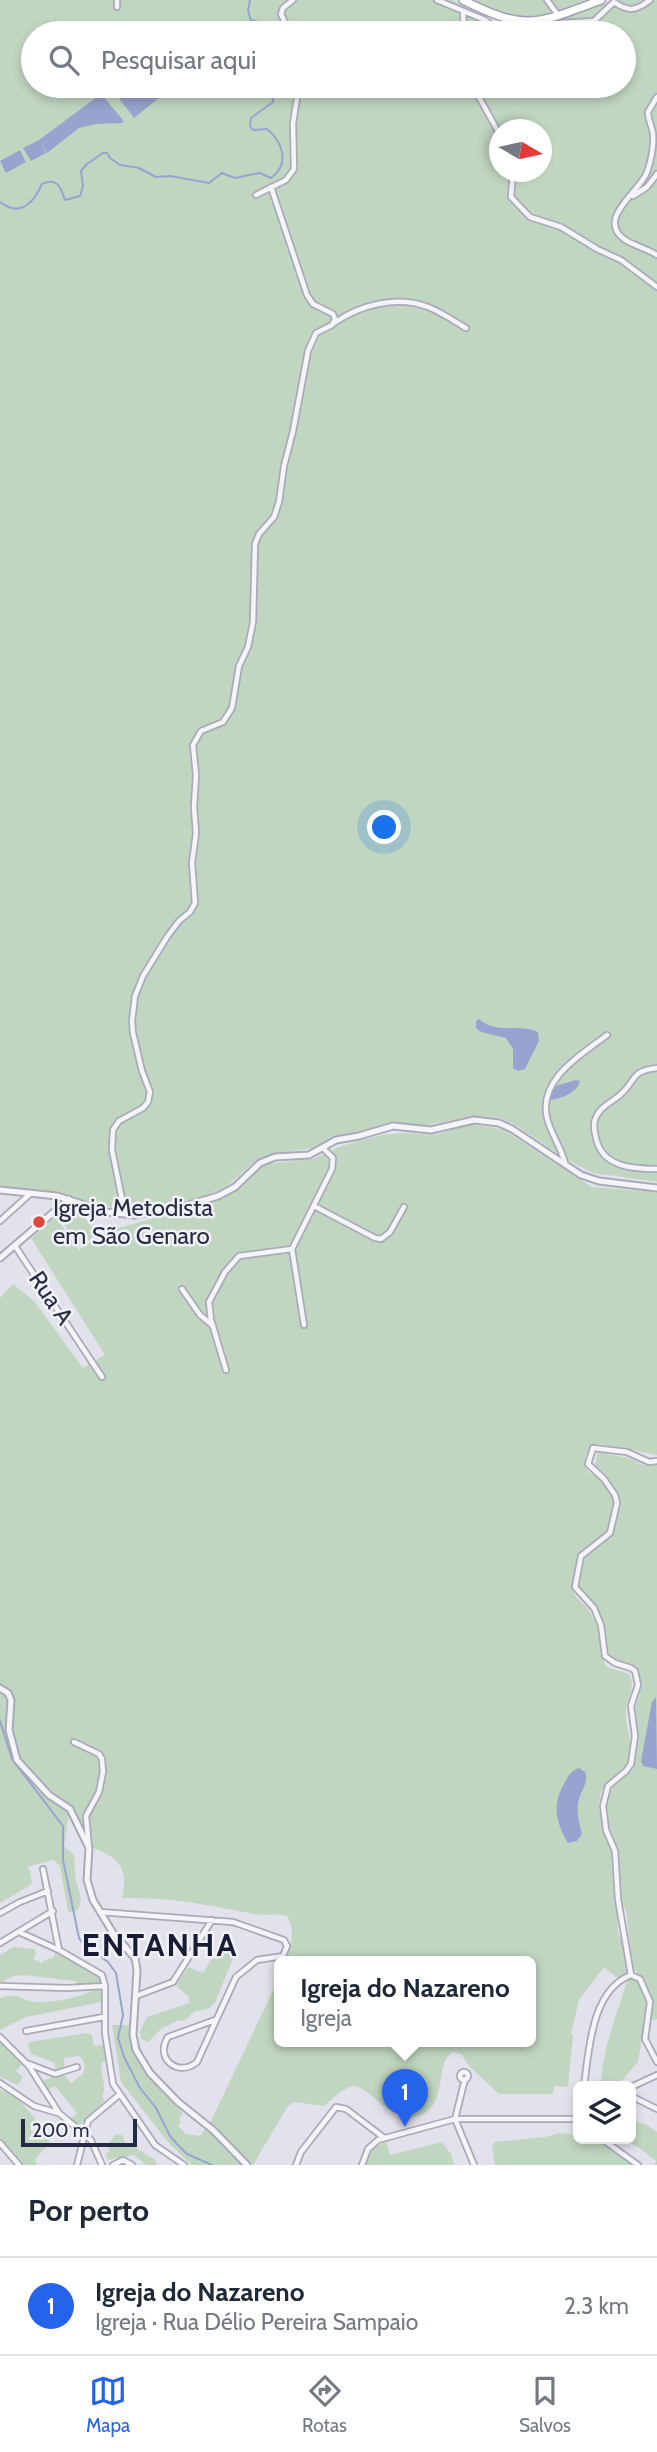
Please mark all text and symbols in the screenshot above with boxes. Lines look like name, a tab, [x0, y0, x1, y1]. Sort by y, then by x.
search box	[21, 21, 636, 98]
icon: search	[45, 41, 83, 79]
text: Pesquisar aqui	[101, 44, 257, 76]
north arrow	[489, 119, 552, 182]
your location	[367, 810, 401, 844]
place label: Igreja Metodista em São Genaro	[53, 1193, 213, 1250]
marker: Igreja Metodista em São Genaro	[31, 1214, 47, 1230]
street label: Rua A	[23, 1265, 80, 1330]
district label: ENTANHA	[82, 1925, 238, 1964]
popup	[274, 1956, 536, 2047]
text: Igreja do Nazareno	[300, 1972, 510, 2004]
text: Igreja	[300, 2004, 352, 2032]
pin: 1	[382, 2069, 428, 2127]
map controls	[573, 2081, 636, 2144]
button: layers	[573, 2081, 636, 2144]
scale bar	[21, 2116, 136, 2148]
text: 200 m	[32, 2119, 89, 2142]
text: Por perto	[28, 2192, 149, 2229]
text: Igreja do Nazareno	[95, 2276, 304, 2308]
text: 1	[47, 2292, 55, 2320]
text: 2.3 km	[564, 2292, 629, 2320]
text: Igreja · Rua Délio Pereira Sampaio	[95, 2308, 418, 2336]
tab: Mapa	[86, 2372, 130, 2437]
tab: Rotas	[302, 2372, 347, 2437]
tab: Salvos	[519, 2372, 571, 2437]

